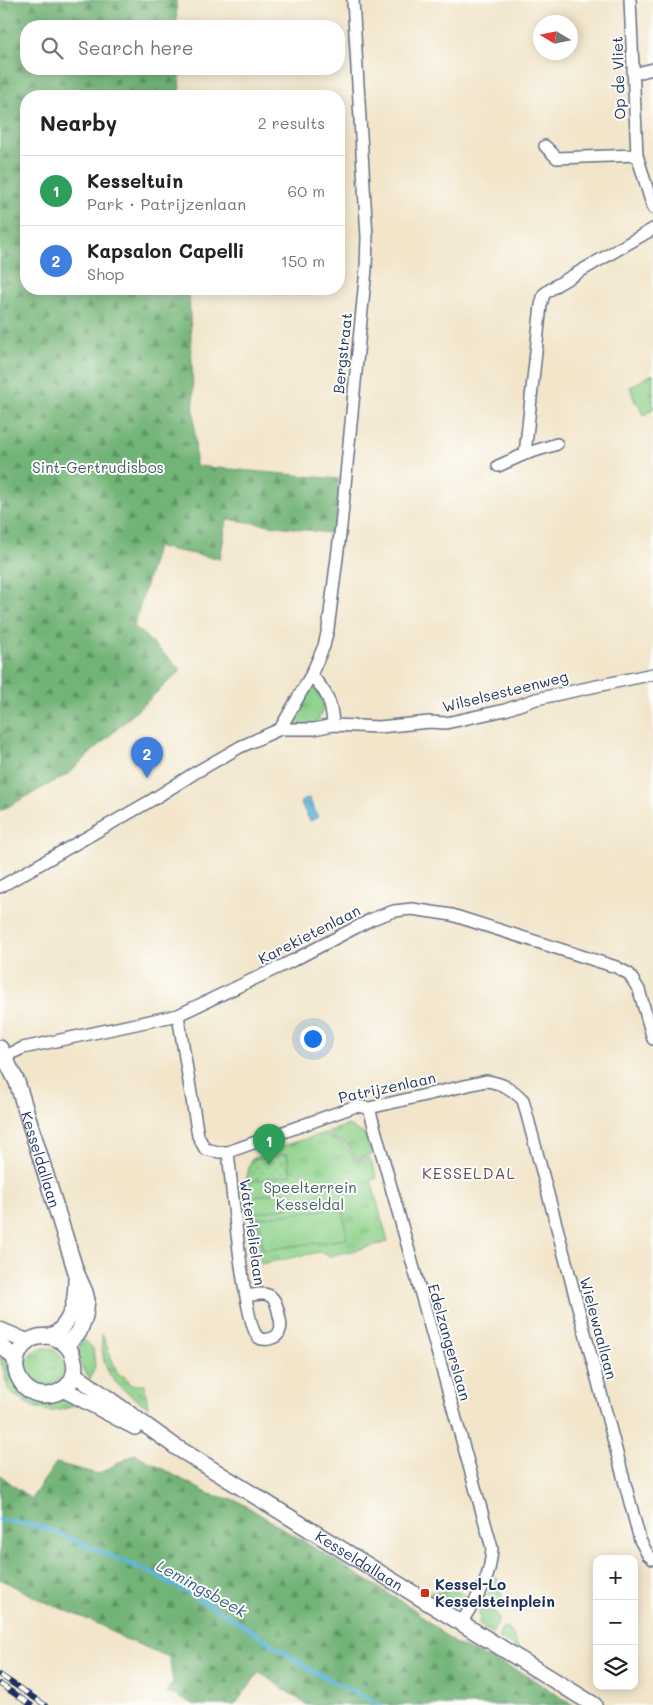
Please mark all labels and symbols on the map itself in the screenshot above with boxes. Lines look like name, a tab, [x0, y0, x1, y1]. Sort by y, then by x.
north arrow	[533, 15, 578, 60]
street label: Op de Vliet	[607, 36, 629, 120]
street label: Bergstraat	[328, 311, 356, 395]
park label: Sint-Gertrudisbos	[32, 457, 164, 477]
street label: Wilselsesteenweg	[440, 666, 570, 716]
pin: 2	[131, 737, 163, 778]
street label: Karekietenlaan	[255, 900, 363, 968]
your location	[300, 1026, 326, 1052]
street label: Patrijzenlaan	[337, 1067, 437, 1107]
street label: Kesseldallaan	[17, 1109, 65, 1210]
pin: 1	[253, 1124, 285, 1165]
district label: KESSELDAL	[422, 1162, 516, 1183]
street label: Waterlelielaan	[236, 1177, 270, 1287]
park label: Speelterrein Kesseldal	[263, 1177, 357, 1214]
street label: Wielewaallaan	[576, 1275, 622, 1381]
street label: Edelzangerslaan	[424, 1281, 476, 1403]
street label: Kesseldallaan	[312, 1526, 407, 1595]
water label: Lemingsbeek	[153, 1554, 251, 1622]
place label: Kessel-Lo Kesselsteinplein	[435, 1574, 555, 1611]
marker: Kessel-Lo Kesselsteinplein	[419, 1587, 431, 1599]

